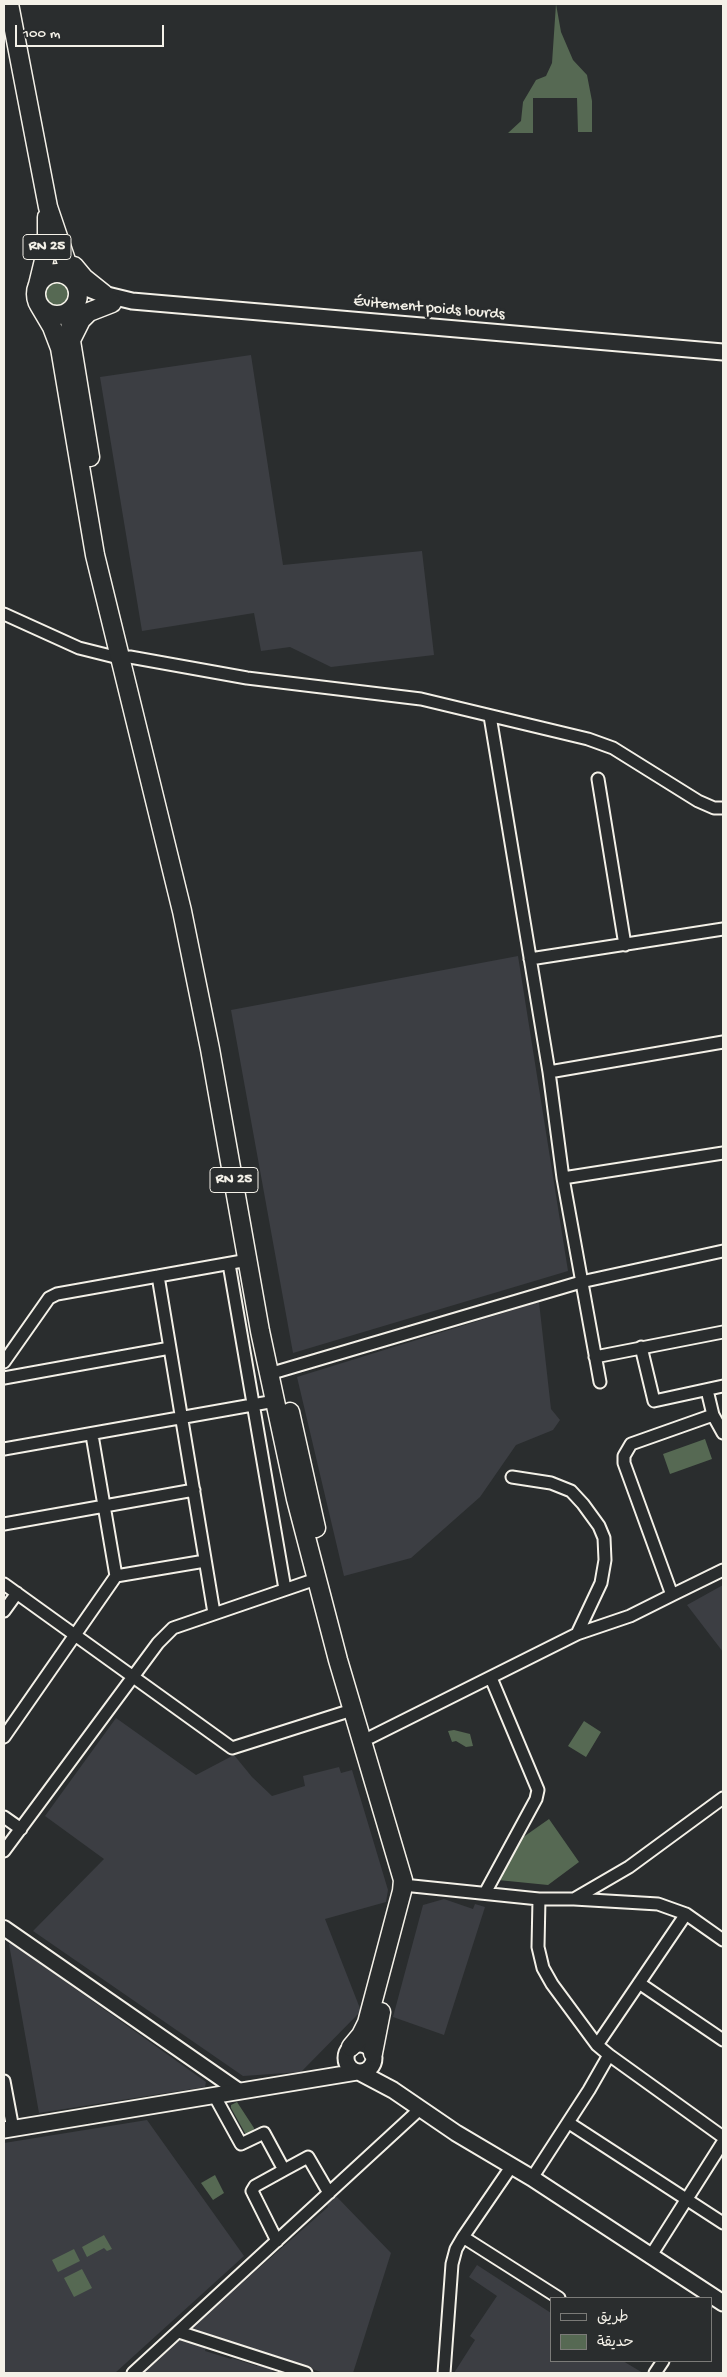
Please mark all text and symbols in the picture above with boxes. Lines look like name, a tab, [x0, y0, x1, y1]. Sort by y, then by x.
scale bar	[18, 15, 166, 47]
text: 100 m	[23, 25, 60, 43]
road number: RN 25	[23, 234, 71, 260]
street label: Évitement poids lourds	[353, 293, 505, 325]
road number: RN 25	[210, 1168, 258, 1192]
legend	[550, 2297, 712, 2362]
text: طريق	[597, 2309, 629, 2327]
text: حديقة	[597, 2334, 634, 2352]

